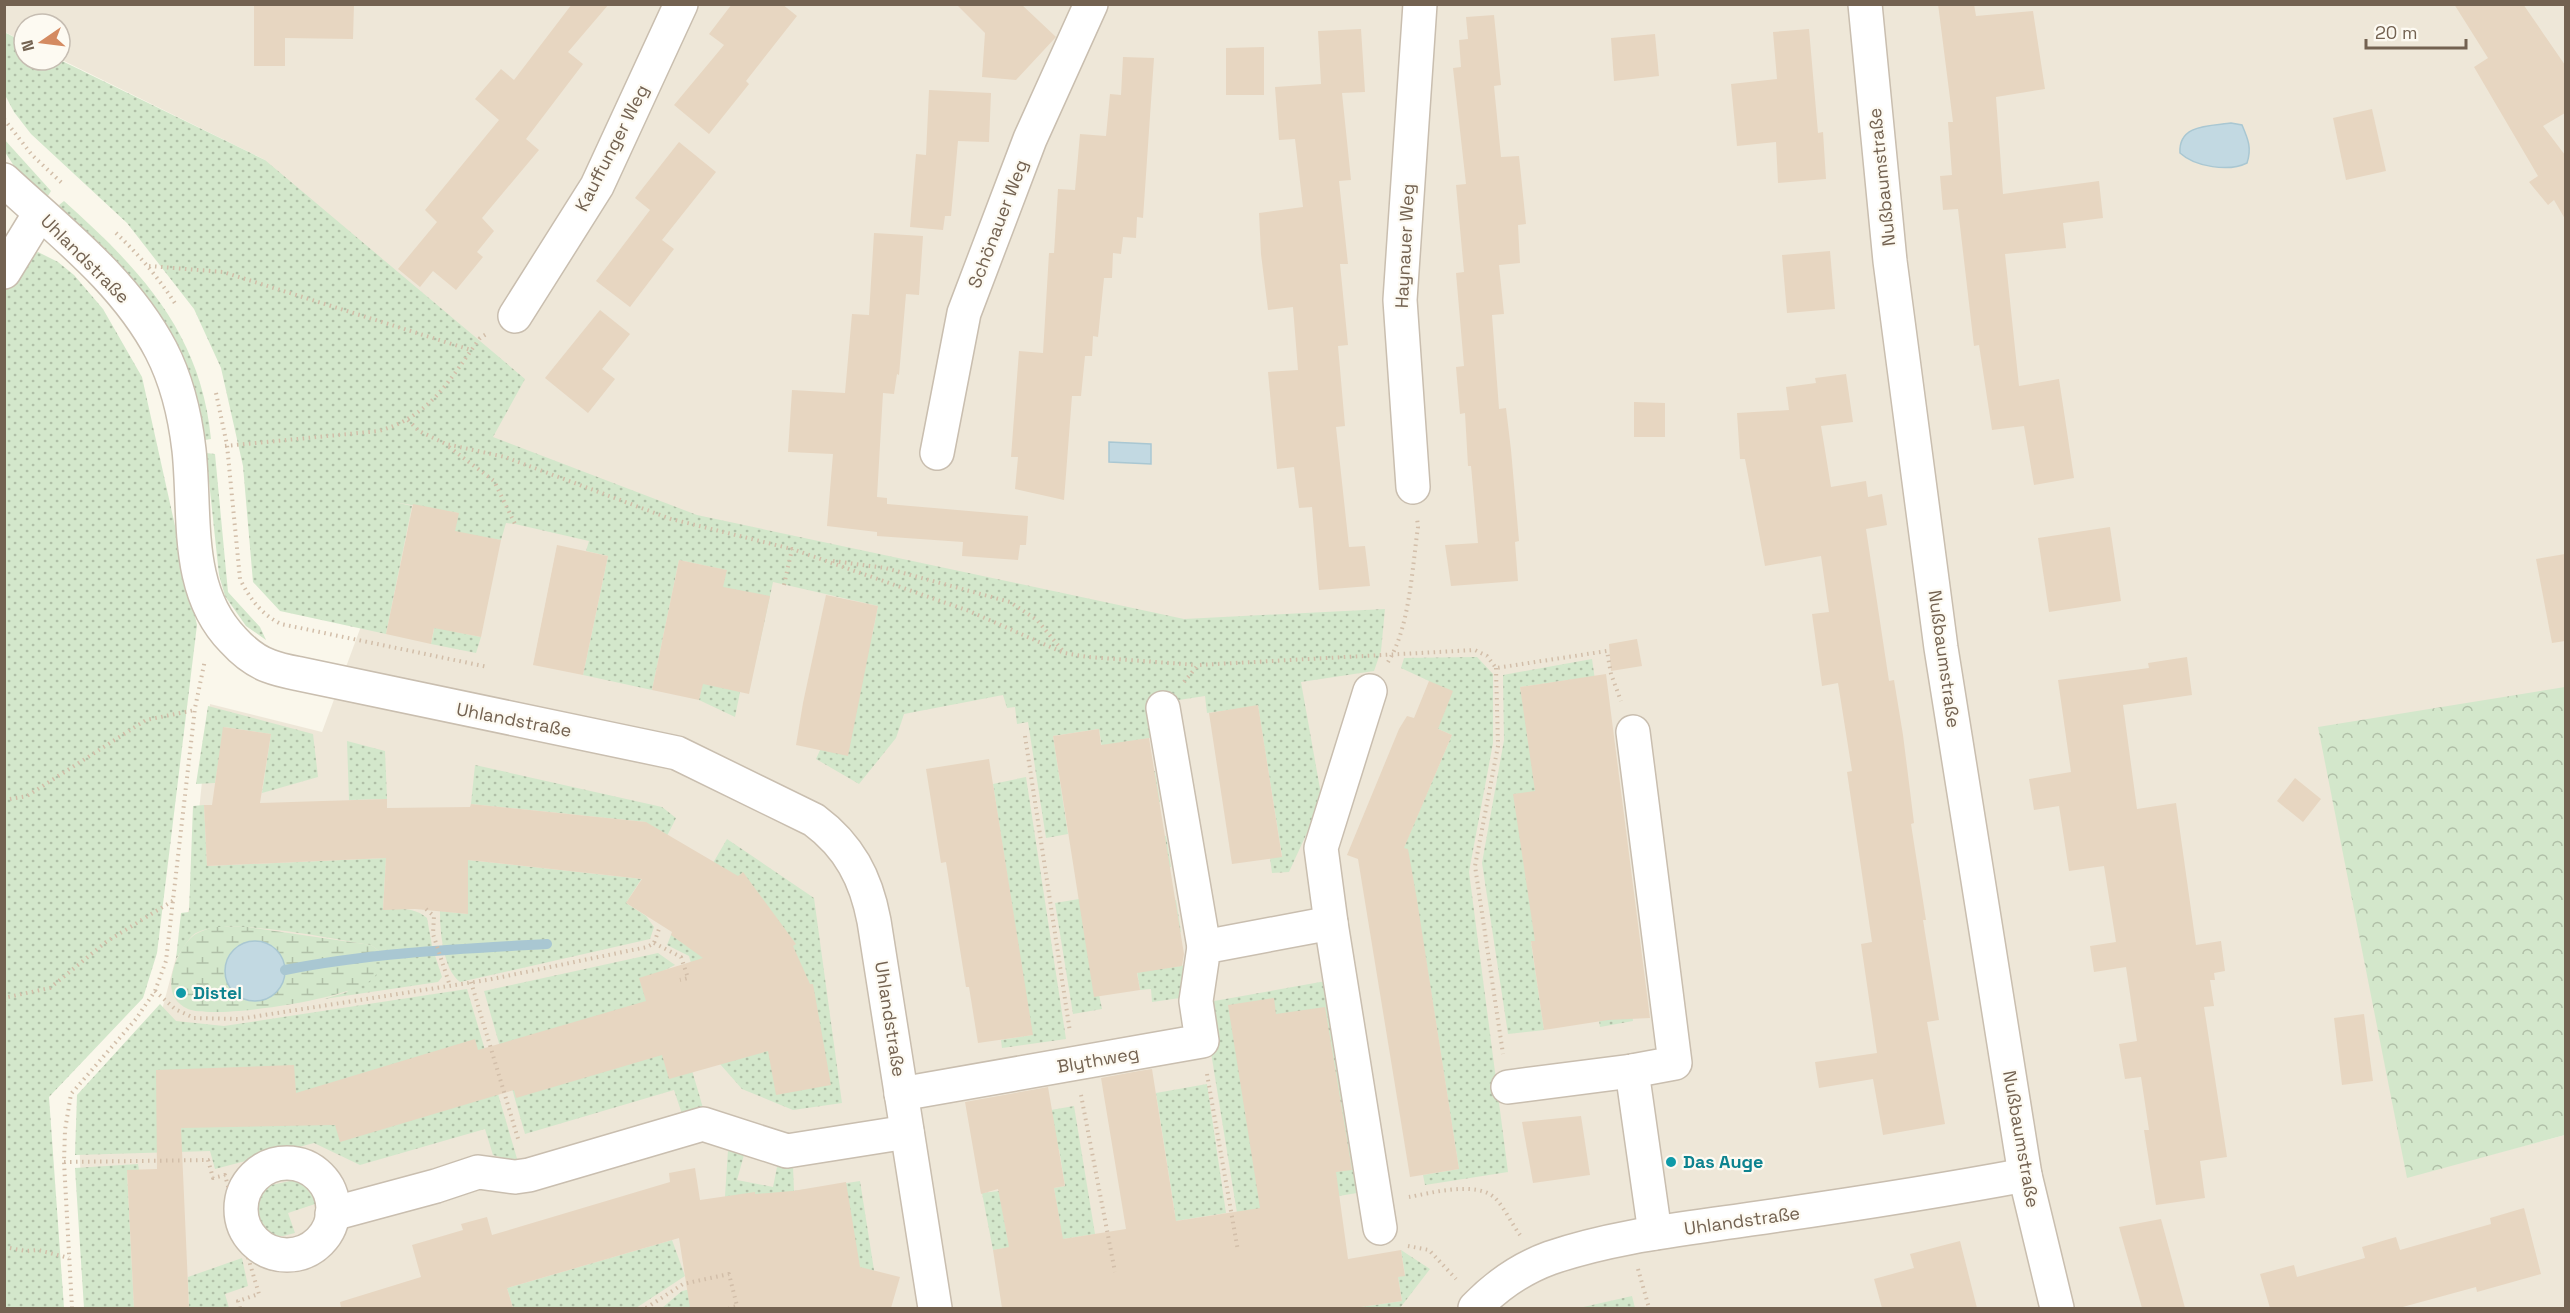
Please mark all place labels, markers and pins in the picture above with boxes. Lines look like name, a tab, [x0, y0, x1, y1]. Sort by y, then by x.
place label: Distel	[193, 981, 242, 1004]
marker: Distel	[174, 986, 188, 1000]
place label: Das Auge	[1683, 1150, 1763, 1173]
marker: Das Auge	[1664, 1155, 1678, 1169]

